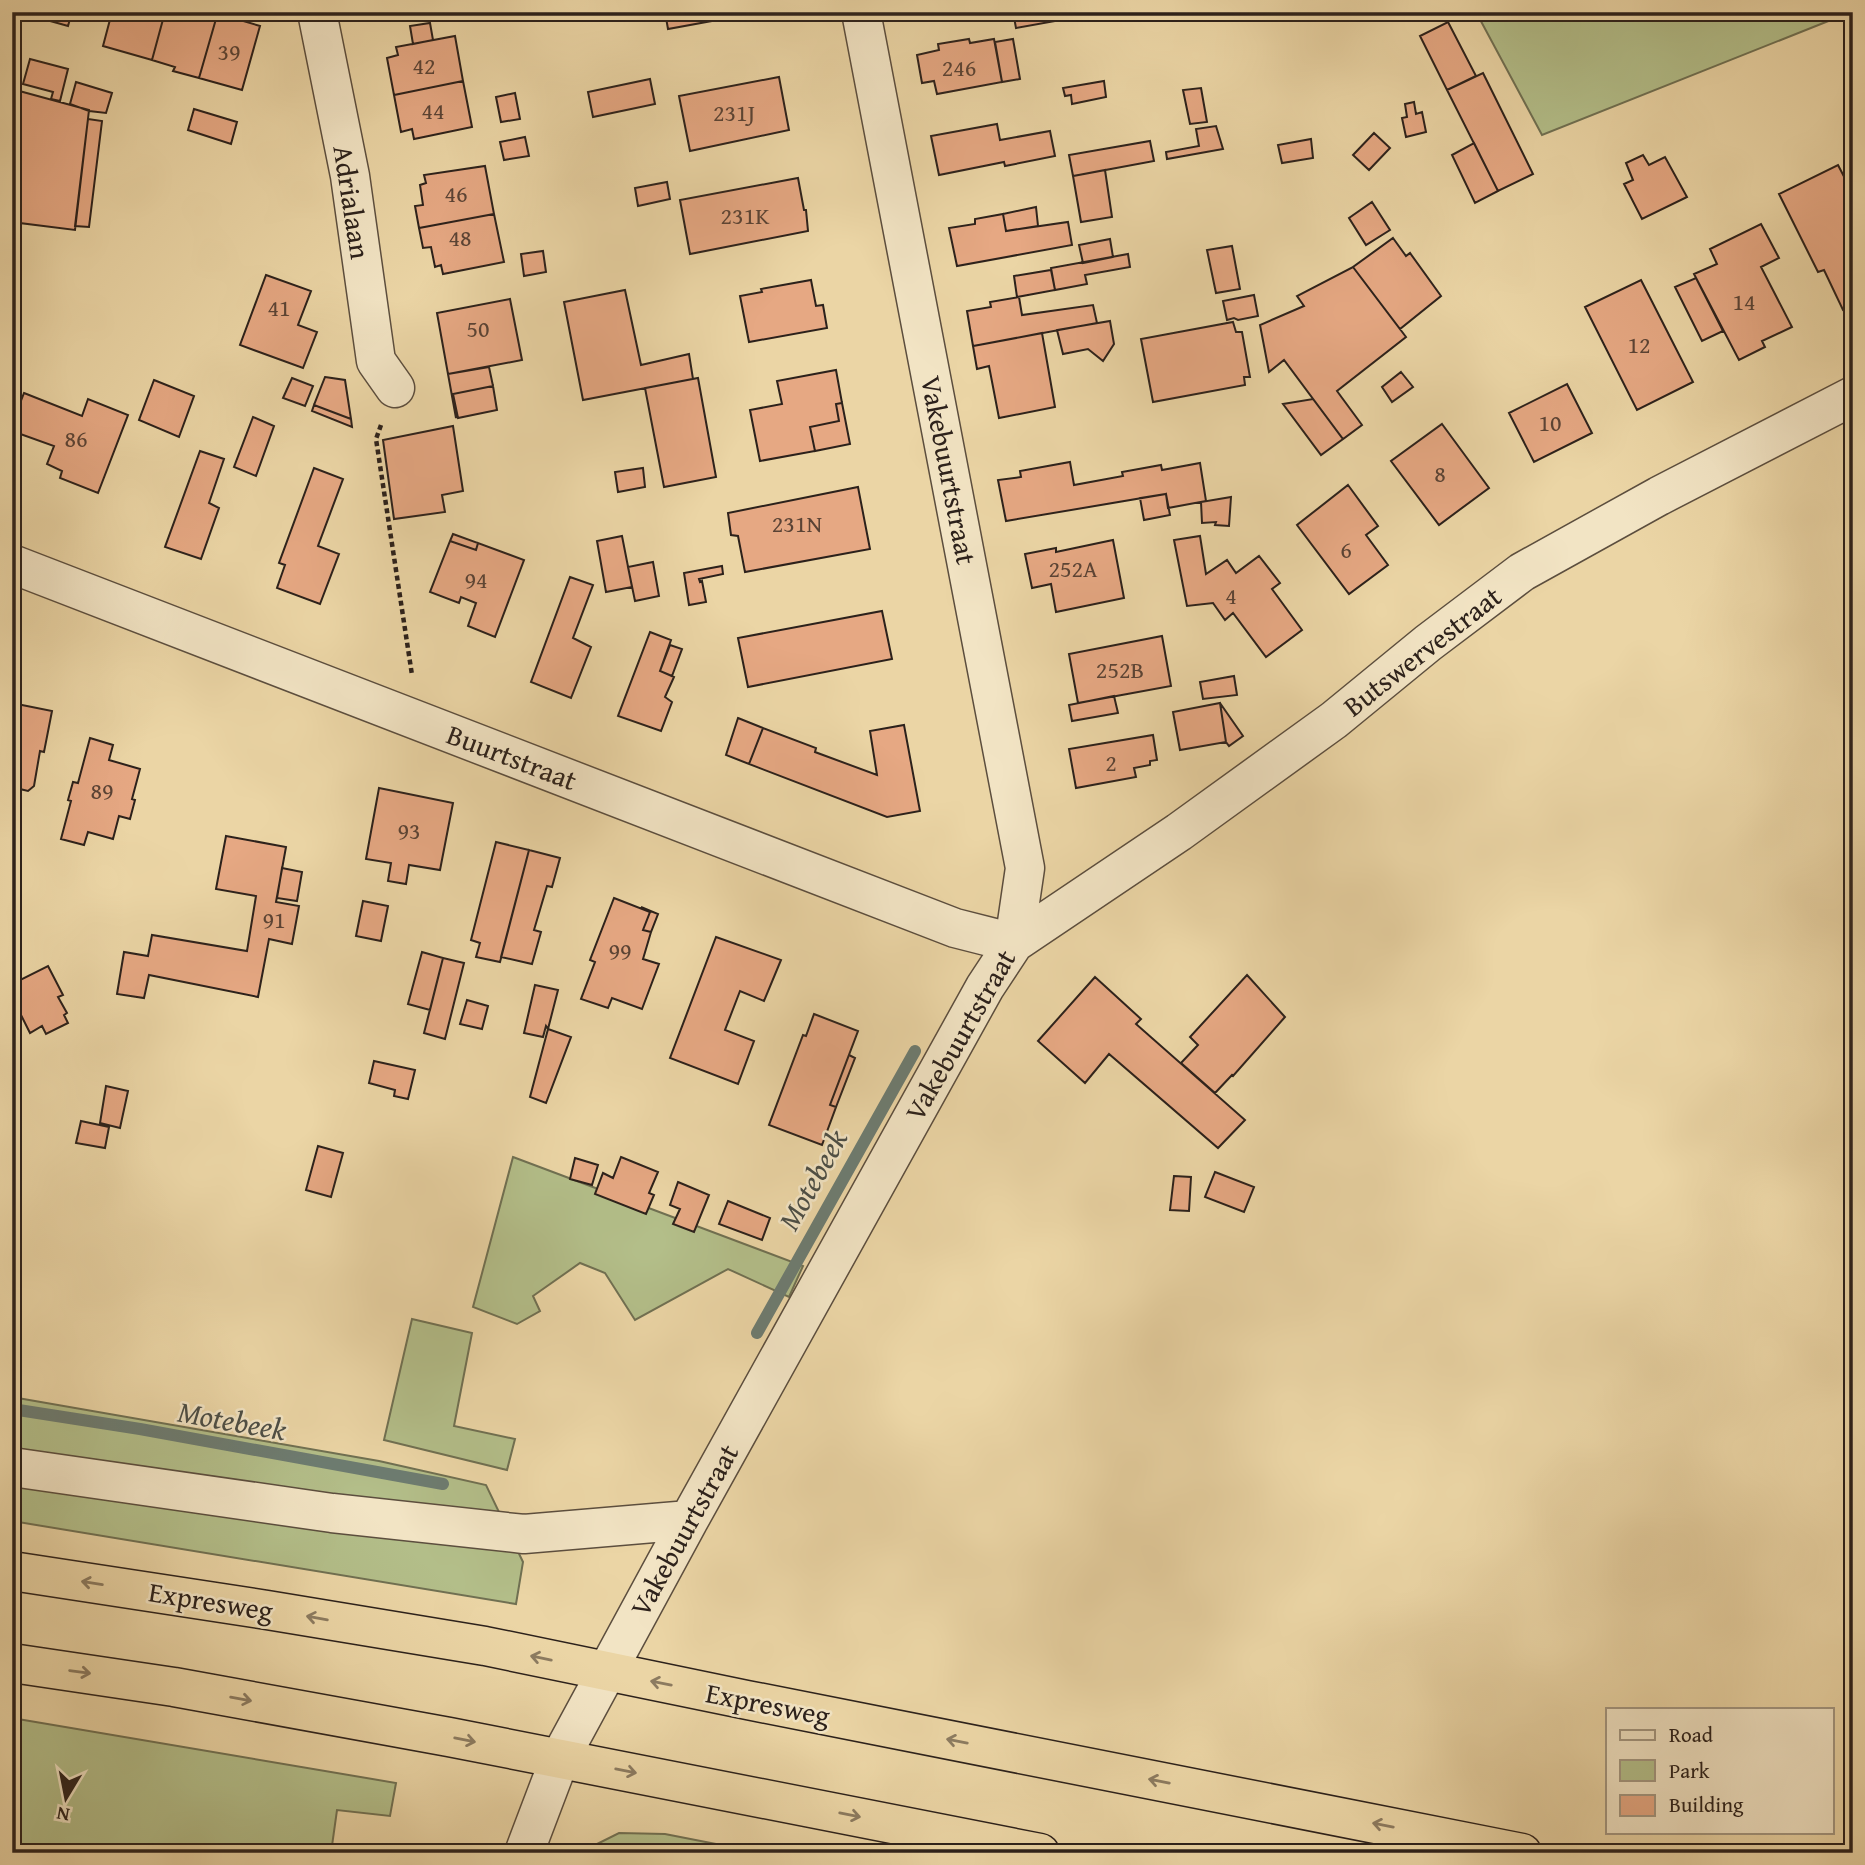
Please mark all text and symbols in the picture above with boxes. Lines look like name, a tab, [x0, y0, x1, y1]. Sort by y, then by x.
house number: 39	[217, 34, 241, 69]
house number: 42	[412, 48, 436, 83]
house number: 246	[942, 50, 976, 85]
house number: 44	[421, 93, 445, 128]
house number: 231J	[713, 95, 755, 130]
street label: Adrialaan	[323, 142, 382, 262]
house number: 46	[444, 176, 468, 211]
house number: 231K	[721, 198, 770, 233]
house number: 48	[448, 220, 472, 255]
house number: 14	[1732, 284, 1756, 319]
house number: 41	[267, 290, 291, 325]
house number: 50	[466, 311, 490, 346]
house number: 12	[1627, 327, 1651, 362]
street label: Vakebuurtstraat	[911, 372, 988, 568]
house number: 10	[1538, 405, 1562, 440]
house number: 86	[64, 421, 88, 456]
house number: 8	[1434, 456, 1446, 491]
house number: 231N	[772, 506, 822, 541]
house number: 6	[1340, 532, 1352, 567]
house number: 252A	[1048, 551, 1098, 586]
house number: 94	[464, 562, 488, 597]
street label: Butswervestraat	[1334, 576, 1510, 726]
house number: 4	[1225, 578, 1237, 613]
house number: 252B	[1096, 652, 1144, 687]
street label: Buurtstraat	[441, 713, 583, 800]
house number: 2	[1105, 745, 1117, 780]
house number: 89	[90, 773, 114, 808]
house number: 93	[397, 813, 421, 848]
house number: 91	[262, 902, 286, 937]
house number: 99	[608, 933, 632, 968]
street label: Vakebuurtstraat	[894, 941, 1025, 1128]
water label: Motebeek	[766, 1121, 858, 1238]
water label: Motebeek	[175, 1389, 290, 1451]
street label: Vakebuurtstraat	[619, 1436, 748, 1623]
street label: Expresweg	[146, 1570, 276, 1631]
one-way arrow	[81, 1576, 104, 1589]
one-way arrow	[306, 1611, 329, 1624]
one-way arrow	[530, 1651, 553, 1665]
one-way arrow	[68, 1665, 91, 1678]
street label: Expresweg	[703, 1671, 834, 1736]
one-way arrow	[650, 1676, 673, 1690]
one-way arrow	[229, 1693, 252, 1707]
legend	[1606, 1708, 1834, 1834]
text: Road	[1669, 1719, 1714, 1750]
one-way arrow	[946, 1733, 969, 1747]
one-way arrow	[453, 1734, 476, 1747]
text: Park	[1669, 1755, 1710, 1786]
north arrow	[32, 1764, 102, 1834]
one-way arrow	[615, 1765, 637, 1779]
one-way arrow	[1148, 1773, 1171, 1787]
text: Building	[1669, 1789, 1744, 1820]
text: N	[54, 1800, 72, 1830]
one-way arrow	[838, 1809, 861, 1823]
one-way arrow	[1372, 1818, 1395, 1831]

